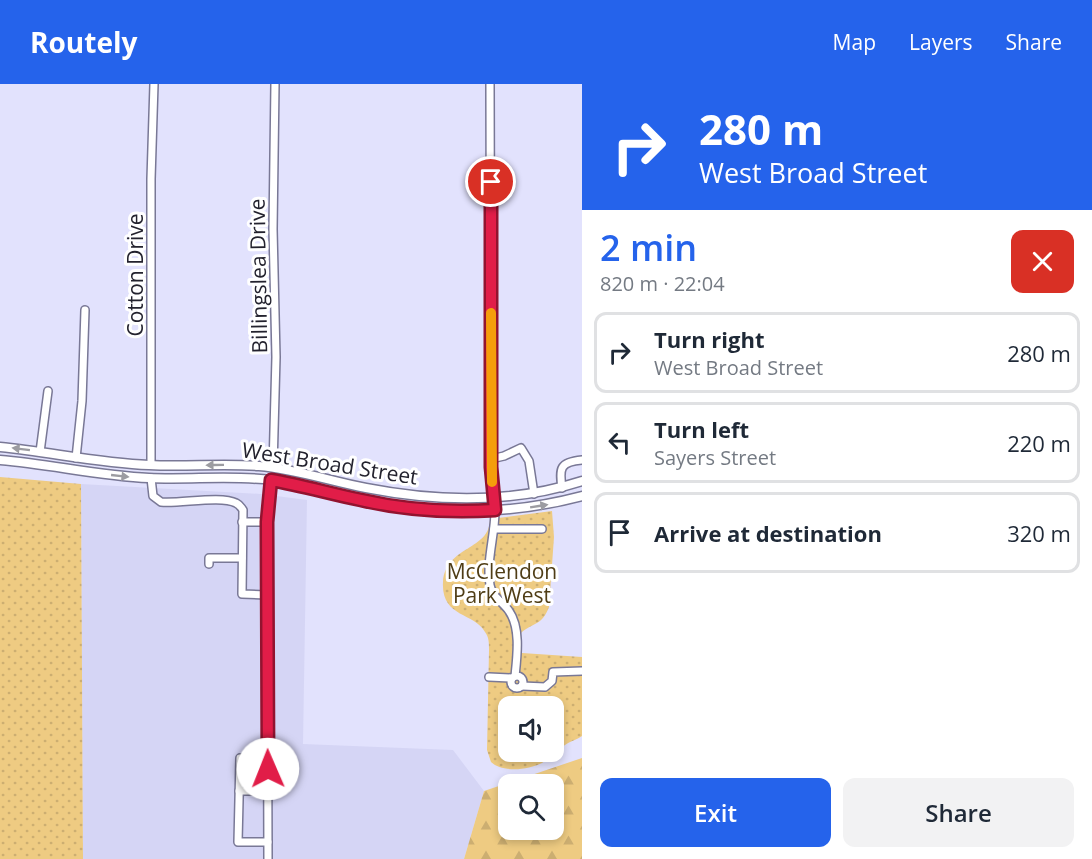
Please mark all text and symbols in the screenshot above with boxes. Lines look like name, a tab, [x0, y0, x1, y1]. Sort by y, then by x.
text: Routely	[30, 23, 137, 61]
text: Map	[833, 28, 876, 56]
text: Layers	[909, 28, 973, 56]
text: Share	[1006, 28, 1062, 56]
text: 280 m	[699, 100, 823, 157]
icon: right	[600, 108, 678, 186]
text: West Broad Street	[699, 154, 927, 191]
pin	[465, 156, 516, 207]
icon: arrive	[474, 165, 507, 198]
street label: Billingslea Drive	[243, 198, 273, 354]
street label: Cotton Drive	[121, 213, 149, 337]
text: 2 min	[600, 223, 697, 272]
button: close	[1011, 230, 1074, 293]
text: 820 m · 22:04	[600, 270, 725, 297]
text: Turn right	[654, 324, 765, 354]
icon: right	[603, 336, 636, 369]
text: 280 m	[1007, 338, 1071, 368]
text: West Broad Street	[654, 354, 823, 381]
text: Turn left	[654, 414, 749, 444]
icon: left	[603, 426, 636, 459]
text: 220 m	[1007, 428, 1071, 458]
street label: West Broad Street	[240, 435, 420, 491]
one-way arrow	[11, 444, 30, 454]
text: Sayers Street	[654, 444, 776, 471]
one-way arrow	[205, 460, 224, 470]
one-way arrow	[110, 471, 129, 481]
one-way arrow	[530, 501, 549, 510]
icon: arrive	[603, 516, 636, 549]
text: Arrive at destination	[654, 518, 882, 548]
text: 320 m	[1007, 518, 1071, 548]
park label: McClendon Park West	[447, 557, 557, 609]
map controls	[498, 696, 564, 840]
button: sound	[498, 696, 564, 762]
position arrow	[236, 737, 300, 801]
button: search	[498, 774, 564, 840]
button: Exit	[600, 778, 831, 847]
button: Share	[843, 778, 1074, 847]

